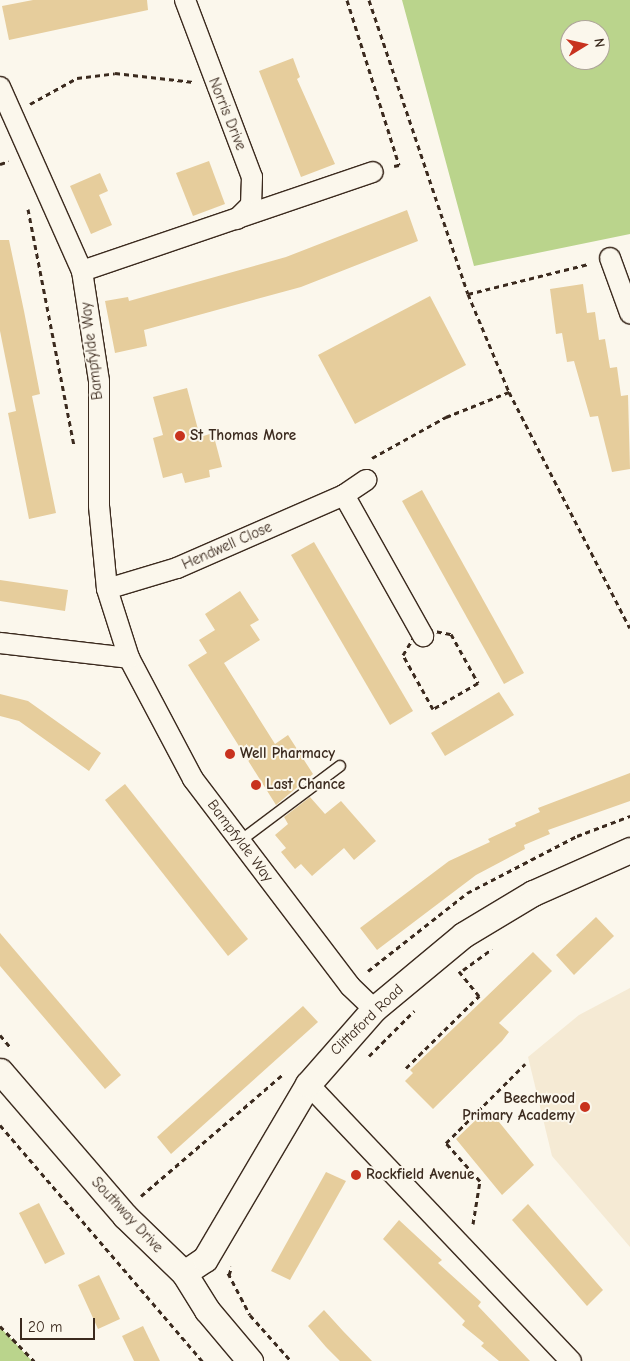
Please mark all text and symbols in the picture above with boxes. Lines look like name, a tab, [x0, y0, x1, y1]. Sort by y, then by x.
north arrow	[560, 20, 610, 70]
text: N	[590, 37, 608, 49]
street label: Norris Drive	[204, 75, 250, 153]
street label: Bampfylde Way	[77, 301, 107, 401]
place label: St Thomas More	[190, 427, 296, 445]
marker: St Thomas More	[174, 430, 186, 442]
street label: Hendwell Close	[179, 518, 275, 574]
place label: Well Pharmacy	[240, 745, 335, 763]
marker: Well Pharmacy	[224, 748, 236, 760]
place label: Last Chance	[266, 776, 345, 794]
marker: Last Chance	[250, 779, 262, 791]
street label: Bampfylde Way	[203, 796, 277, 886]
street label: Clittaford Road	[327, 981, 407, 1059]
place label: Beechwood Primary Academy	[462, 1089, 575, 1124]
marker: Beechwood Primary Academy	[579, 1101, 591, 1113]
place label: Rockfield Avenue	[366, 1166, 474, 1184]
marker: Rockfield Avenue	[350, 1169, 362, 1181]
street label: Southway Drive	[87, 1174, 167, 1256]
scale bar	[22, 1308, 98, 1340]
text: 20 m	[28, 1318, 62, 1336]

